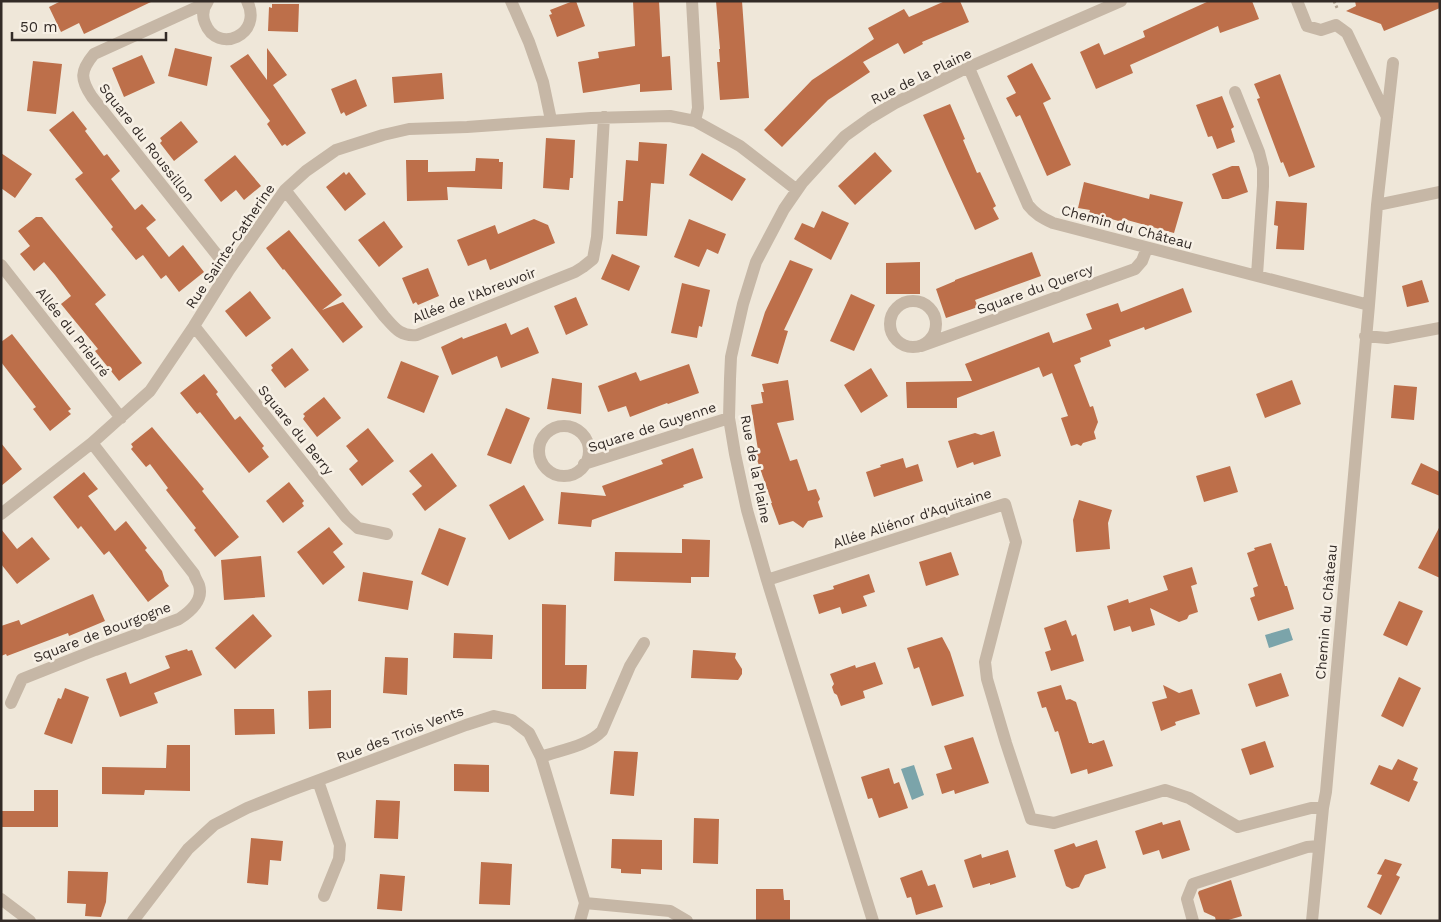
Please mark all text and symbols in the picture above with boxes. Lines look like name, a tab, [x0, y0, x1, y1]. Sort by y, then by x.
scale bar	[12, 10, 166, 42]
text: 50 m	[20, 18, 57, 36]
street label: Rue de la Plaine	[868, 45, 974, 107]
street label: Square du Roussillon	[96, 80, 198, 204]
street label: Rue Sainte-Catherine	[182, 181, 278, 311]
street label: Chemin du Château	[1060, 202, 1194, 252]
street label: Square du Quercy	[975, 260, 1096, 317]
street label: Allée de l'Abreuvoir	[410, 264, 539, 326]
street label: Allée du Prieuré	[33, 284, 113, 380]
street label: Square du Berry	[255, 382, 338, 479]
street label: Square de Guyenne	[586, 399, 718, 455]
street label: Rue de la Plaine	[738, 413, 774, 525]
street label: Allée Aliénor d'Aquitaine	[831, 485, 993, 551]
street label: Chemin du Château	[1312, 544, 1340, 680]
street label: Square de Bourgogne	[31, 598, 173, 666]
street label: Rue des Trois Vents	[334, 702, 466, 766]

